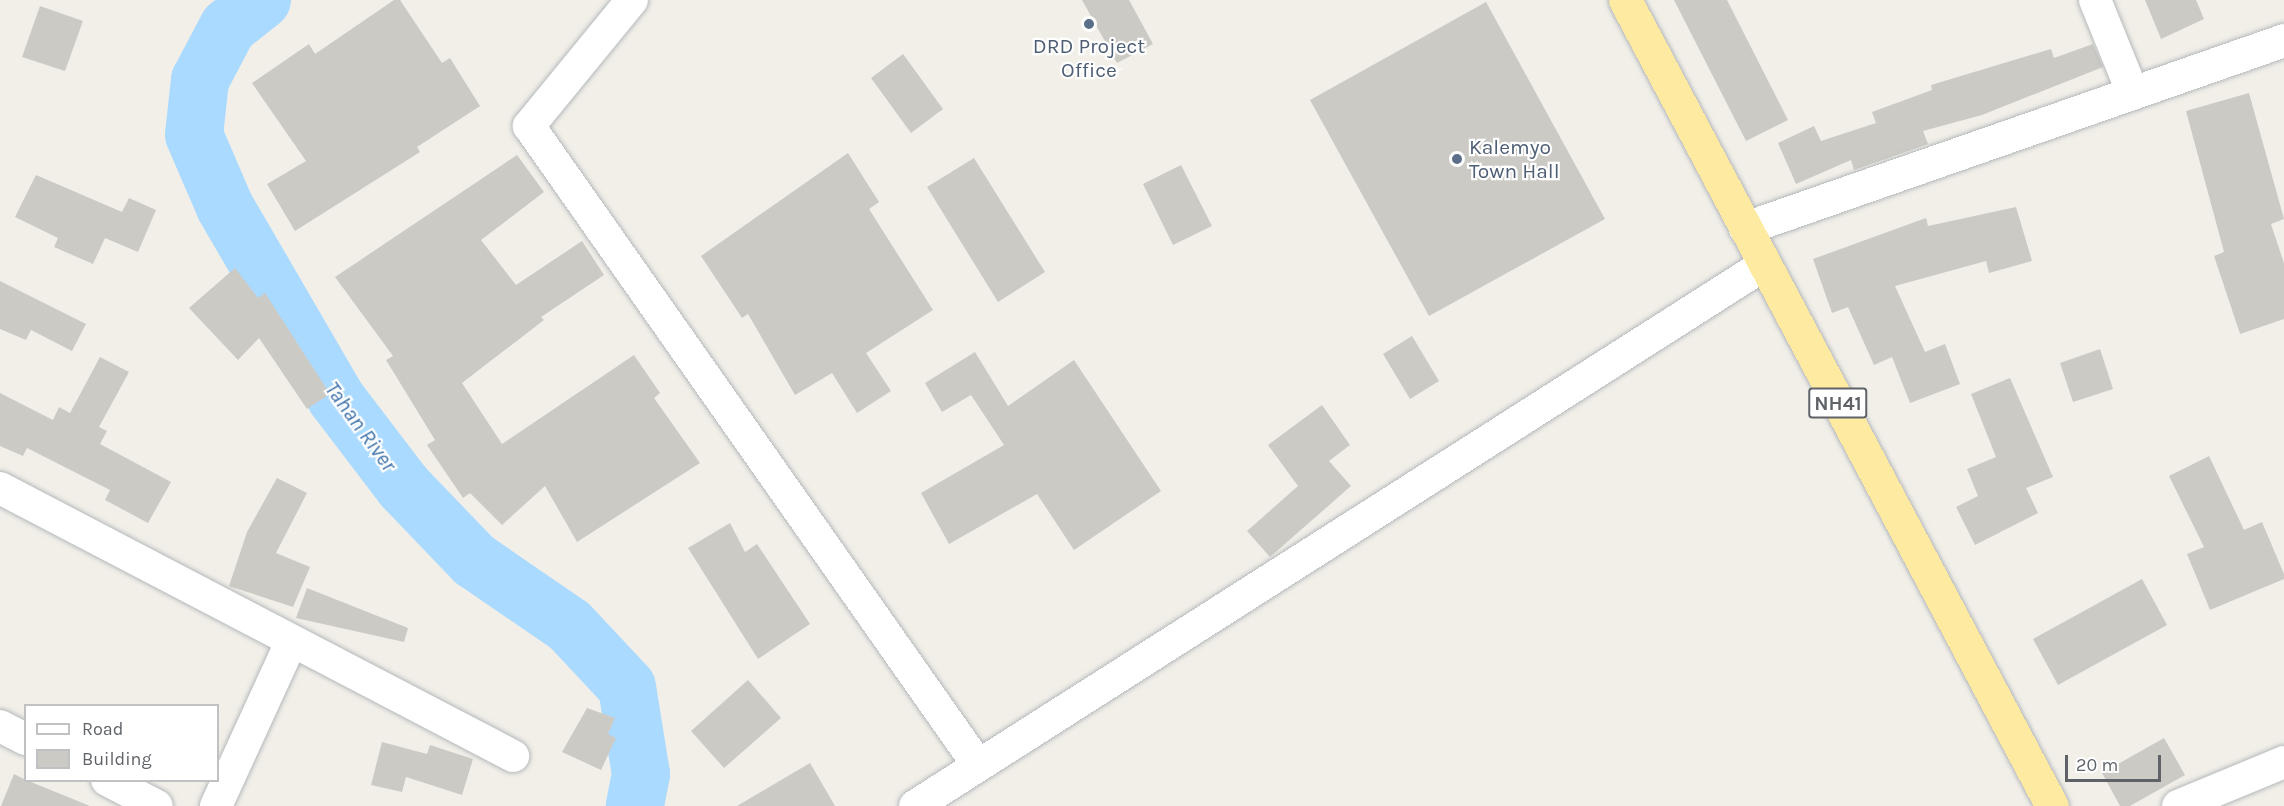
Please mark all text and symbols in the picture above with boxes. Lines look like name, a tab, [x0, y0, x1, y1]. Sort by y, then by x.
marker: DRD Project Office	[1082, 17, 1096, 31]
place label: DRD Project Office	[1033, 33, 1145, 83]
place label: Kalemyo Town Hall	[1469, 134, 1560, 184]
marker: Kalemyo Town Hall	[1450, 152, 1464, 166]
water label: Tahan River	[319, 377, 401, 477]
road number: NH41	[1808, 386, 1868, 420]
legend	[24, 704, 219, 782]
text: Road	[82, 718, 123, 740]
scale bar	[2068, 743, 2164, 781]
text: Building	[82, 748, 152, 770]
text: 20 m	[2076, 754, 2118, 776]

